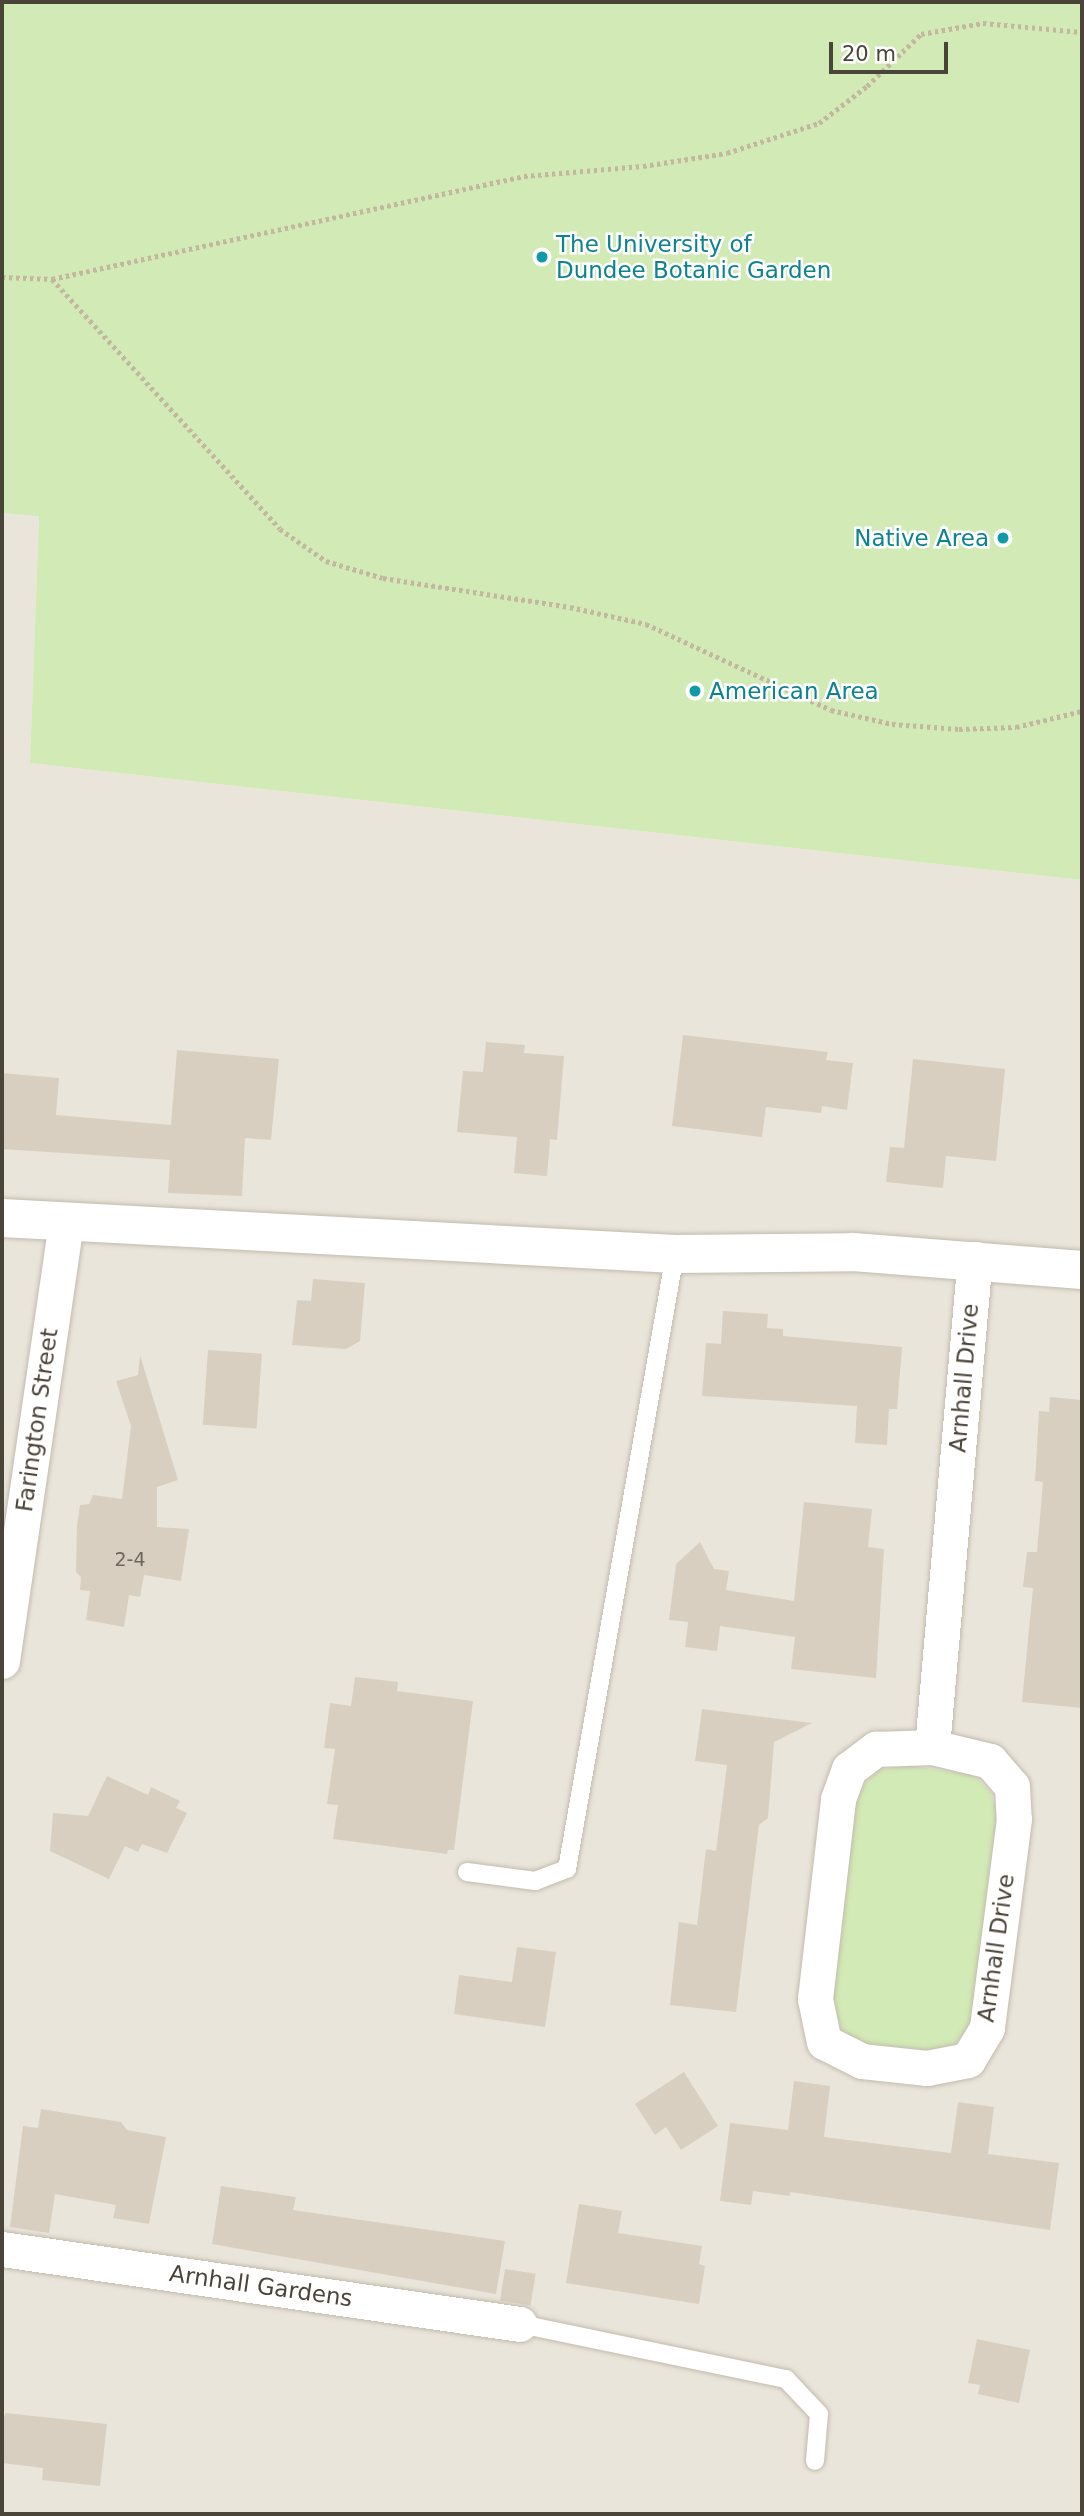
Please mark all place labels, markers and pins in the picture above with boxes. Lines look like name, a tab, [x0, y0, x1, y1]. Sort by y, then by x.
place label: The University of Dundee Botanic Garden	[556, 230, 831, 284]
marker: The University of Dundee Botanic Garden	[534, 249, 550, 265]
place label: Native Area	[854, 524, 989, 552]
marker: Native Area	[995, 530, 1011, 546]
place label: American Area	[709, 677, 879, 705]
marker: American Area	[687, 683, 703, 699]

